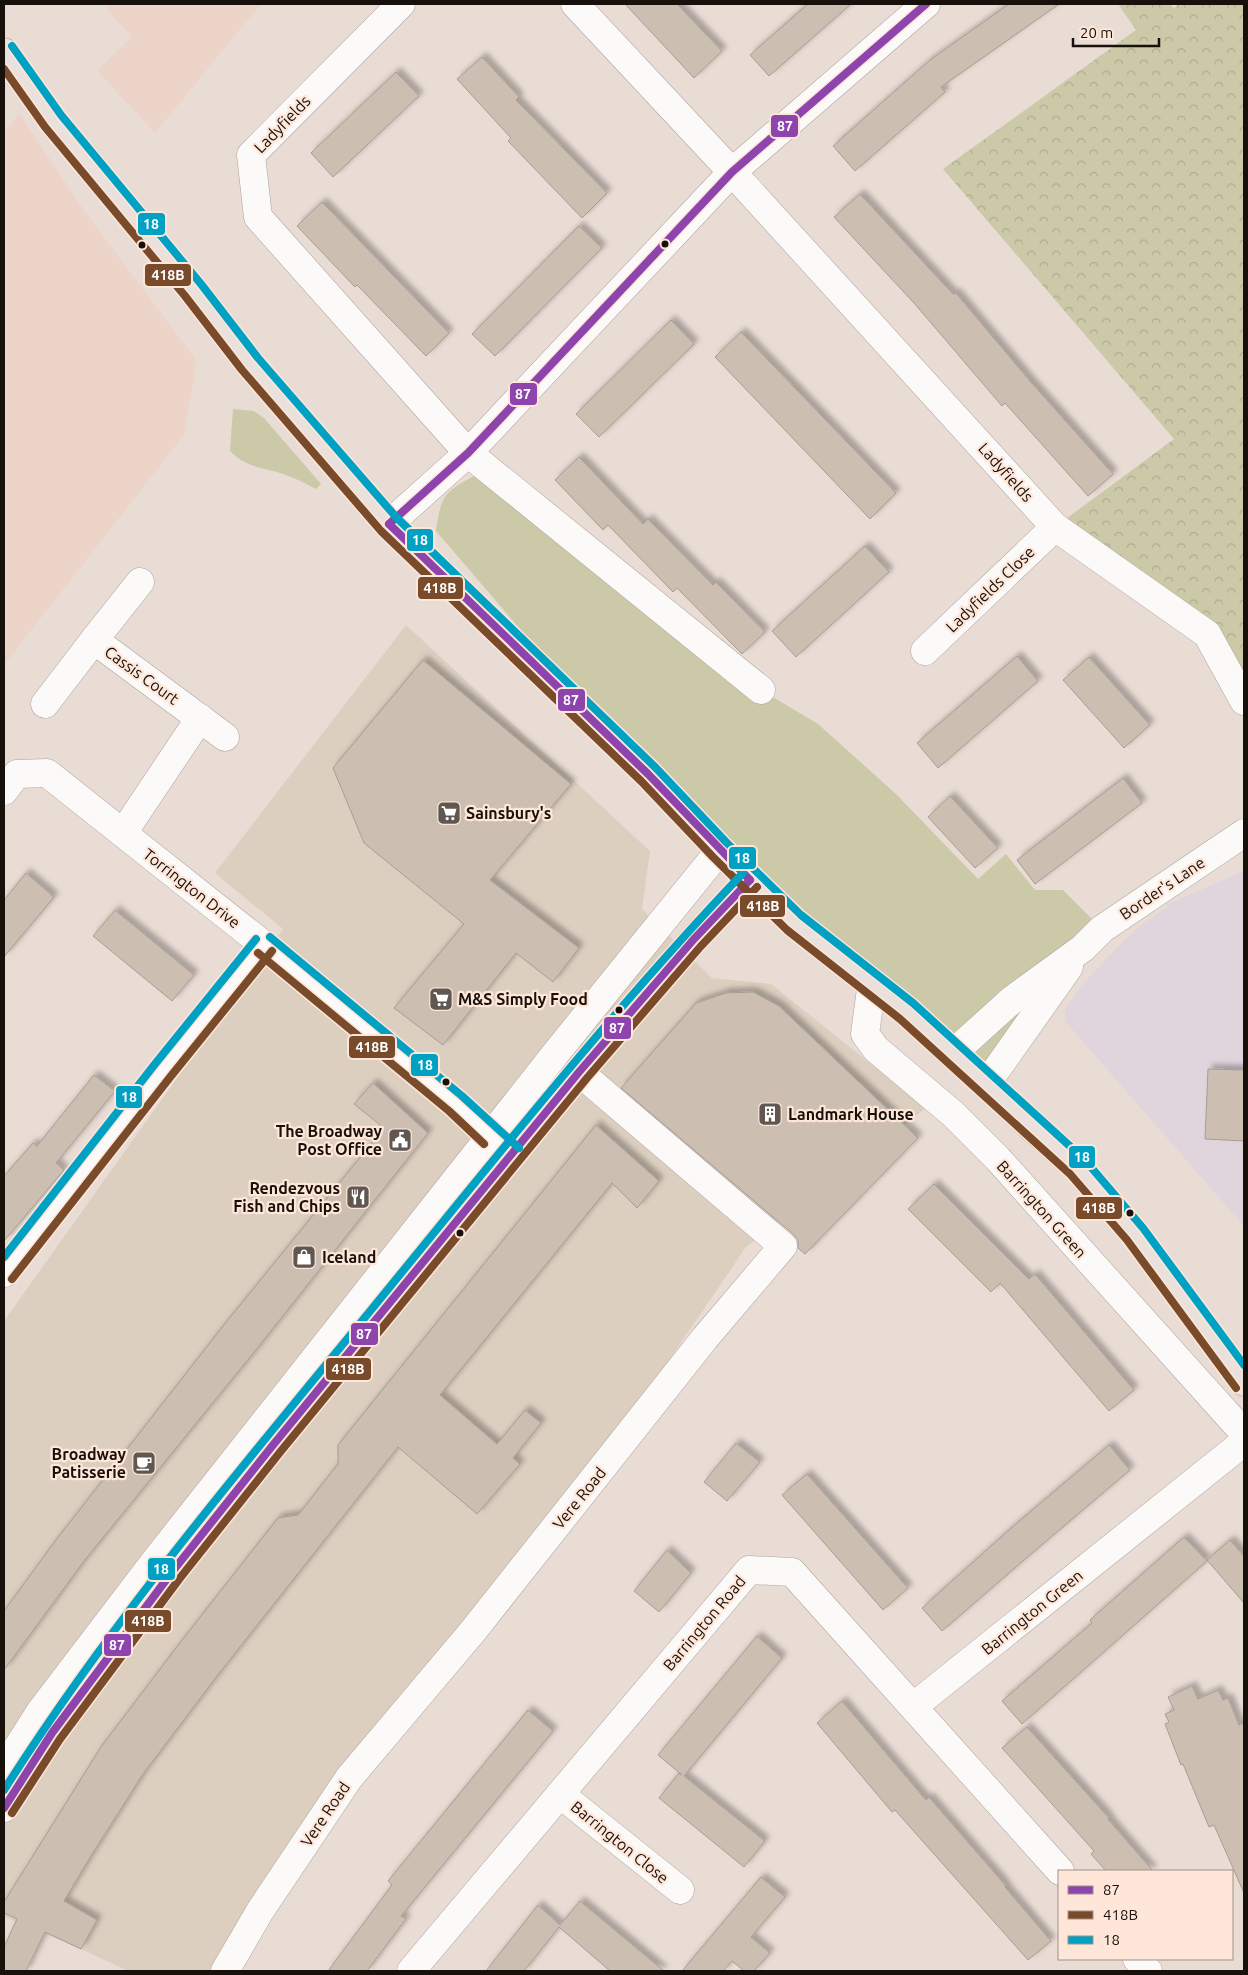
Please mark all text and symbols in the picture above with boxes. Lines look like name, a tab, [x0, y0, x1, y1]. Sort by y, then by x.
scale bar	[1073, 15, 1159, 47]
text: 20 m	[1080, 24, 1113, 41]
street label: Ladyfields	[250, 92, 314, 156]
line badge: 87	[770, 114, 799, 138]
text: 87	[777, 118, 793, 134]
line badge: 18	[137, 212, 166, 236]
text: 18	[143, 216, 159, 232]
unlabelled marker	[660, 239, 670, 249]
unlabelled marker	[137, 240, 147, 250]
line badge: 418B	[144, 263, 192, 287]
text: 418B	[152, 267, 184, 283]
line badge: 87	[509, 382, 538, 406]
text: 87	[515, 386, 531, 402]
street label: Ladyfields	[975, 439, 1037, 505]
line badge: 18	[406, 528, 434, 552]
text: 18	[412, 532, 428, 548]
street label: Ladyfields Close	[942, 542, 1038, 636]
line badge: 418B	[417, 576, 464, 600]
text: 418B	[424, 580, 456, 596]
street label: Cassis Court	[101, 642, 183, 708]
line badge: 87	[557, 688, 586, 712]
text: 87	[563, 692, 579, 708]
supermarket icon: Sainsbury's	[436, 800, 462, 826]
place label: Sainsbury's	[466, 804, 551, 822]
street label: Torrington Drive	[140, 845, 244, 931]
line badge: 18	[728, 846, 757, 870]
text: 18	[734, 850, 750, 866]
street label: Border's Lane	[1116, 853, 1208, 923]
line badge: 418B	[739, 894, 786, 918]
text: 418B	[747, 898, 779, 914]
supermarket icon: M&S Simply Food	[428, 986, 454, 1012]
place label: M&S Simply Food	[458, 990, 588, 1008]
unlabelled marker	[614, 1005, 624, 1015]
line badge: 87	[603, 1016, 632, 1040]
text: 87	[609, 1020, 625, 1036]
line badge: 418B	[348, 1035, 396, 1059]
text: 418B	[356, 1039, 388, 1055]
line badge: 18	[410, 1053, 439, 1077]
text: 18	[417, 1057, 433, 1073]
unlabelled marker	[441, 1077, 451, 1087]
line badge: 18	[115, 1085, 143, 1109]
text: 18	[121, 1089, 137, 1105]
building icon: Landmark House	[757, 1101, 783, 1127]
place label: Landmark House	[788, 1105, 914, 1123]
place label: The Broadway Post Office	[276, 1122, 382, 1158]
public building icon: The Broadway Post Office	[387, 1127, 413, 1153]
line badge: 18	[1068, 1145, 1096, 1169]
text: 18	[1074, 1149, 1090, 1165]
street label: Barrington Green	[994, 1157, 1090, 1261]
place label: Rendezvous Fish and Chips	[233, 1179, 340, 1215]
restaurant icon: Rendezvous Fish and Chips	[345, 1184, 371, 1210]
line badge: 418B	[1075, 1196, 1123, 1220]
text: 418B	[1083, 1200, 1115, 1216]
unlabelled marker	[1125, 1208, 1135, 1218]
unlabelled marker	[455, 1228, 465, 1238]
shop icon: Iceland	[291, 1244, 317, 1270]
place label: Iceland	[322, 1248, 376, 1266]
line badge: 87	[350, 1322, 379, 1346]
text: 87	[356, 1326, 372, 1342]
line badge: 418B	[325, 1357, 372, 1381]
text: 418B	[332, 1361, 364, 1377]
place label: Broadway Patisserie	[52, 1445, 126, 1481]
cafe icon: Broadway Patisserie	[131, 1450, 157, 1476]
street label: Vere Road	[549, 1464, 609, 1532]
line badge: 18	[147, 1557, 176, 1581]
text: 18	[153, 1561, 169, 1577]
street label: Barrington Green	[978, 1566, 1086, 1658]
street label: Barrington Road	[659, 1572, 749, 1674]
line badge: 418B	[124, 1609, 172, 1633]
text: 418B	[132, 1613, 164, 1629]
line badge: 87	[103, 1633, 132, 1657]
text: 87	[109, 1637, 125, 1653]
street label: Vere Road	[297, 1778, 353, 1850]
street label: Barrington Close	[568, 1797, 672, 1887]
legend	[1058, 1870, 1233, 1960]
text: 87	[1103, 1881, 1120, 1898]
text: 418B	[1103, 1906, 1138, 1923]
text: 18	[1103, 1931, 1120, 1948]

